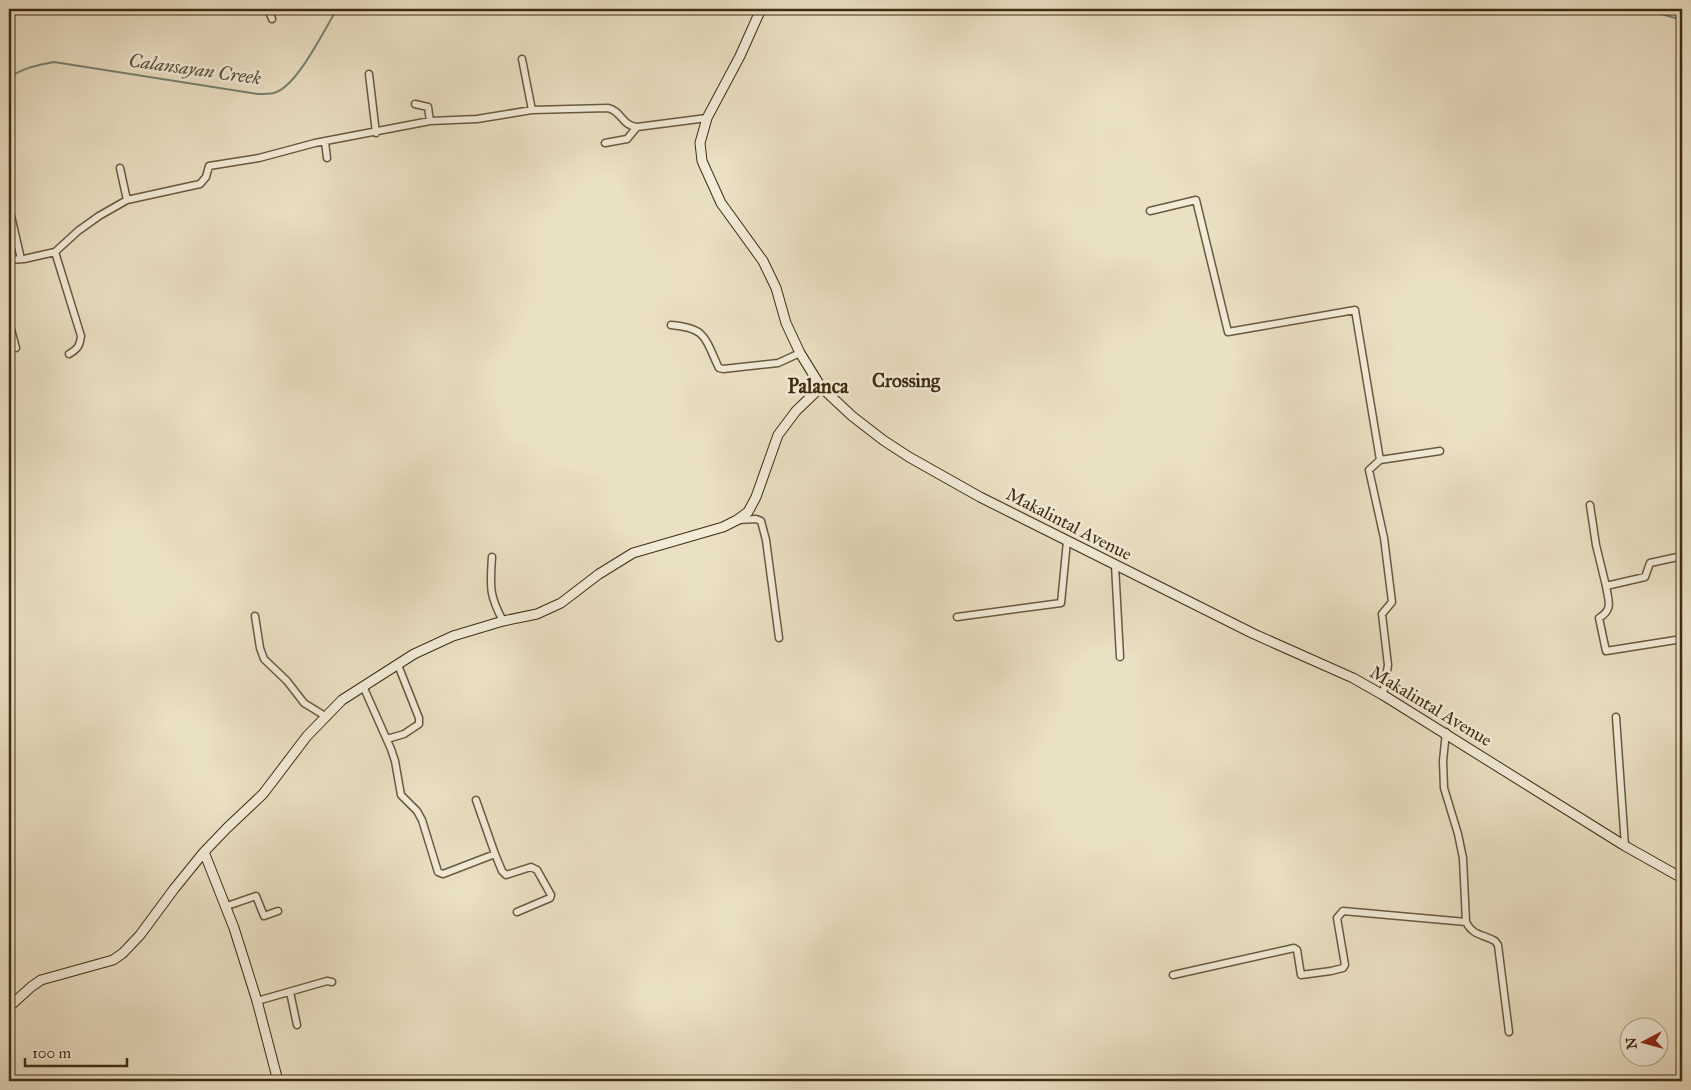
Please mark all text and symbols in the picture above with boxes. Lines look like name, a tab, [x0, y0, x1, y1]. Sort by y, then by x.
water label: Calansayan Creek	[127, 48, 263, 90]
district label: Crossing	[872, 369, 941, 393]
district label: Palanca	[787, 374, 849, 398]
street label: Makalintal Avenue	[1002, 483, 1136, 565]
street label: Makalintal Avenue	[1366, 661, 1496, 751]
north arrow	[1618, 1018, 1668, 1068]
scale bar	[25, 1035, 128, 1067]
text: N	[1622, 1036, 1641, 1050]
text: 100 m	[32, 1044, 72, 1062]

